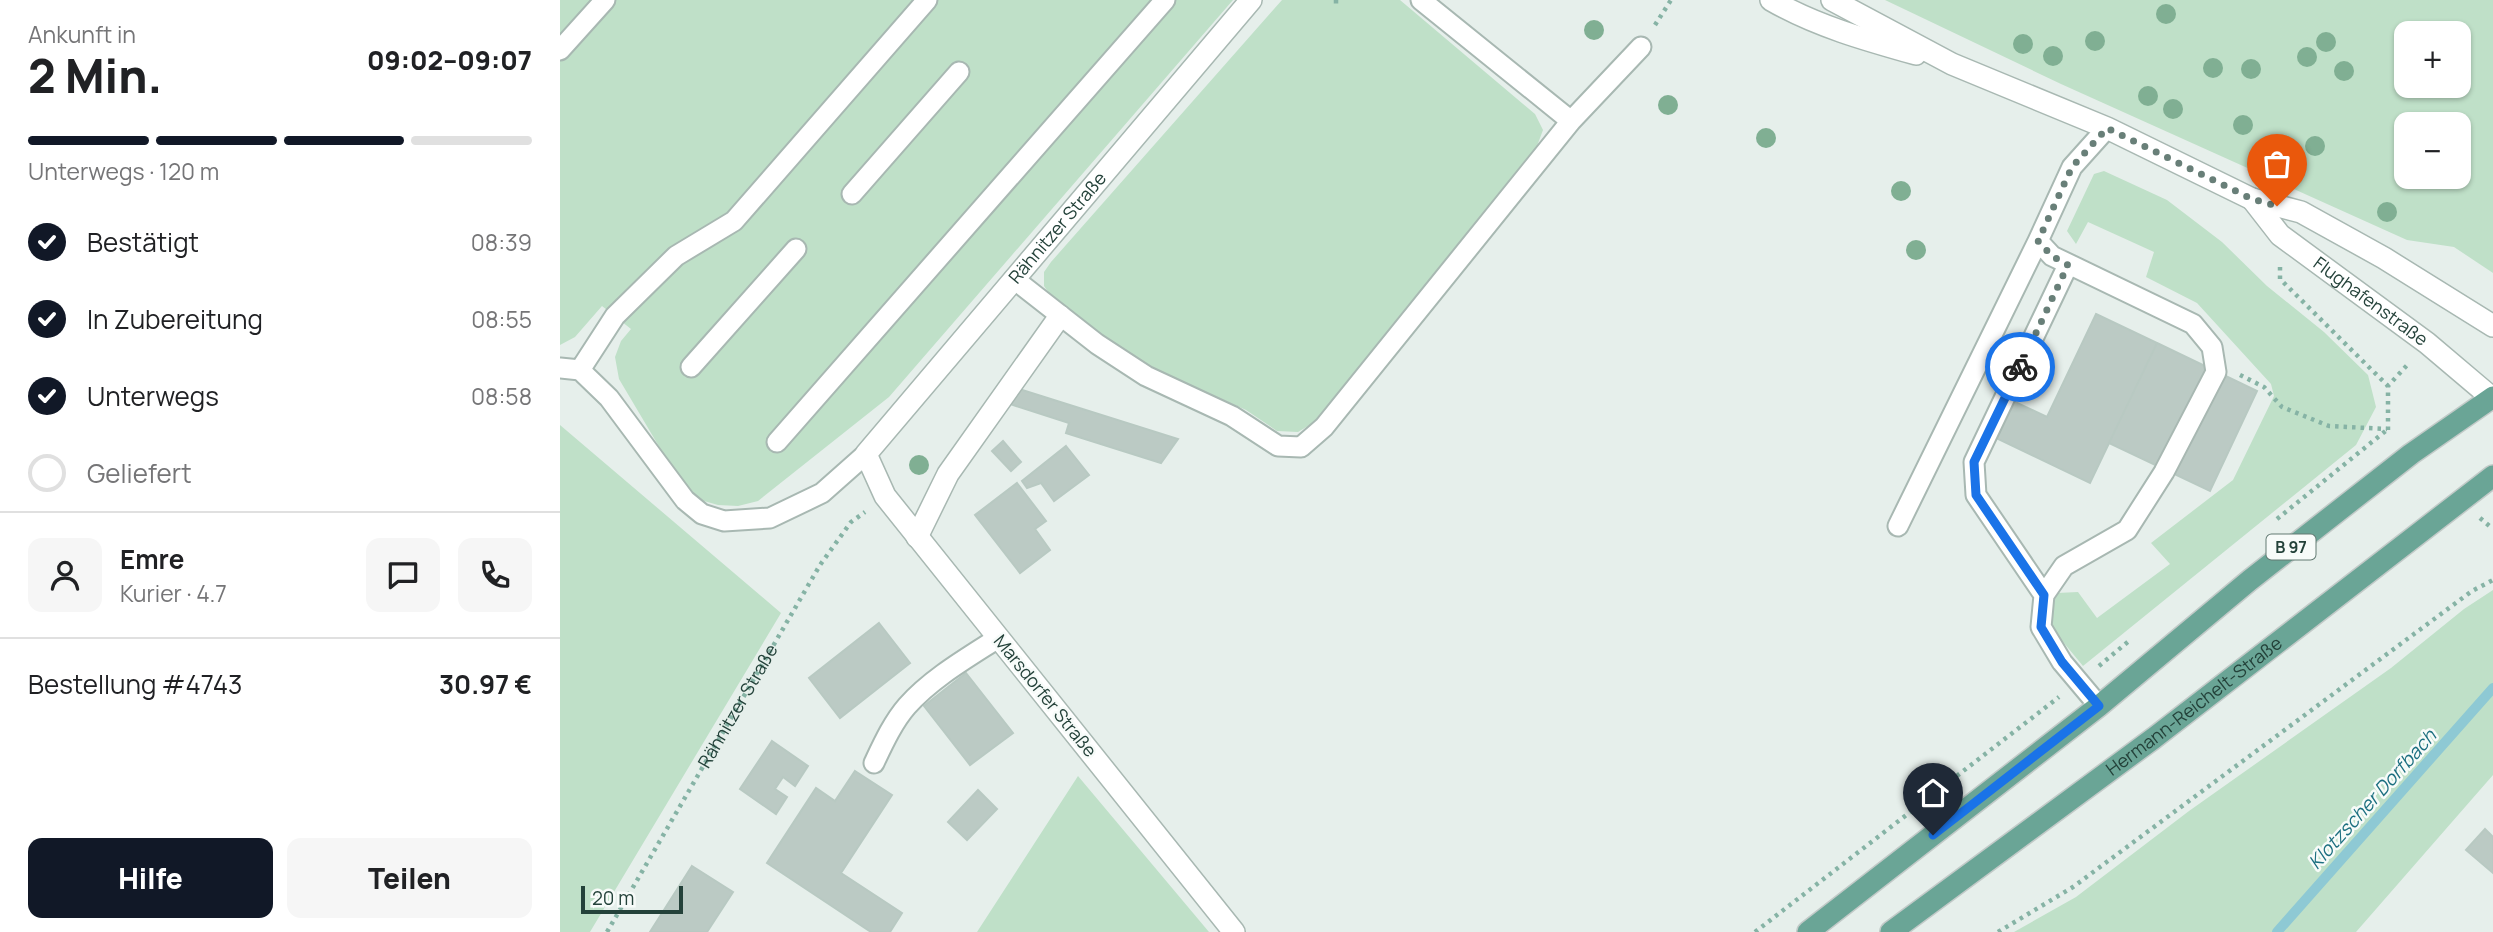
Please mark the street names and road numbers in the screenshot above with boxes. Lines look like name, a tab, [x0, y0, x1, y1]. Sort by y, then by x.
street label: Rähnitzer Straße	[1003, 166, 1111, 288]
street label: Flughafenstraße	[2309, 251, 2433, 351]
road number: B 97	[2266, 534, 2316, 560]
street label: Marsdorfer Straße	[989, 629, 1103, 762]
street label: Hermann-Reichelt-Straße	[2101, 630, 2287, 780]
street label: Rähnitzer Straße	[692, 639, 783, 772]

